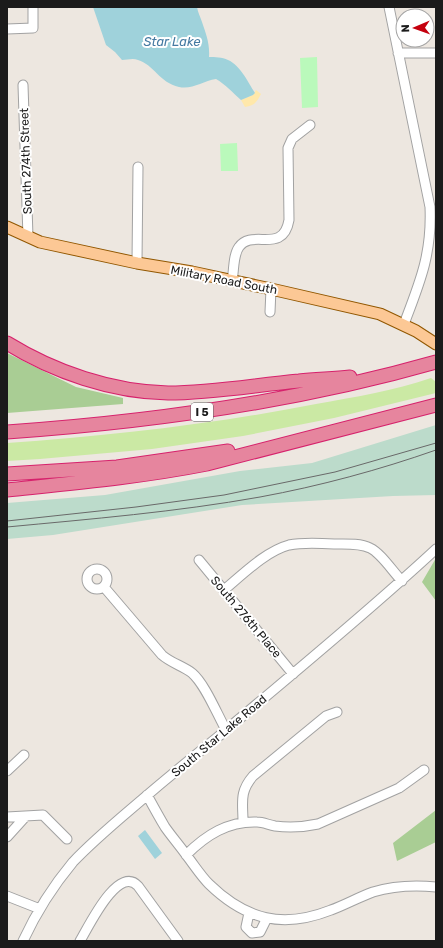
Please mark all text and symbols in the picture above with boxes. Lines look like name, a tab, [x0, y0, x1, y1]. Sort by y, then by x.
north arrow	[395, 8, 435, 48]
text: N	[399, 24, 412, 33]
water label: Star Lake	[143, 34, 201, 49]
street label: South 274th Street	[17, 107, 35, 214]
street label: Military Road South	[169, 263, 279, 297]
road number: I 5	[191, 403, 213, 421]
street label: South 276th Place	[208, 573, 284, 661]
street label: South Star Lake Road	[169, 692, 269, 780]

